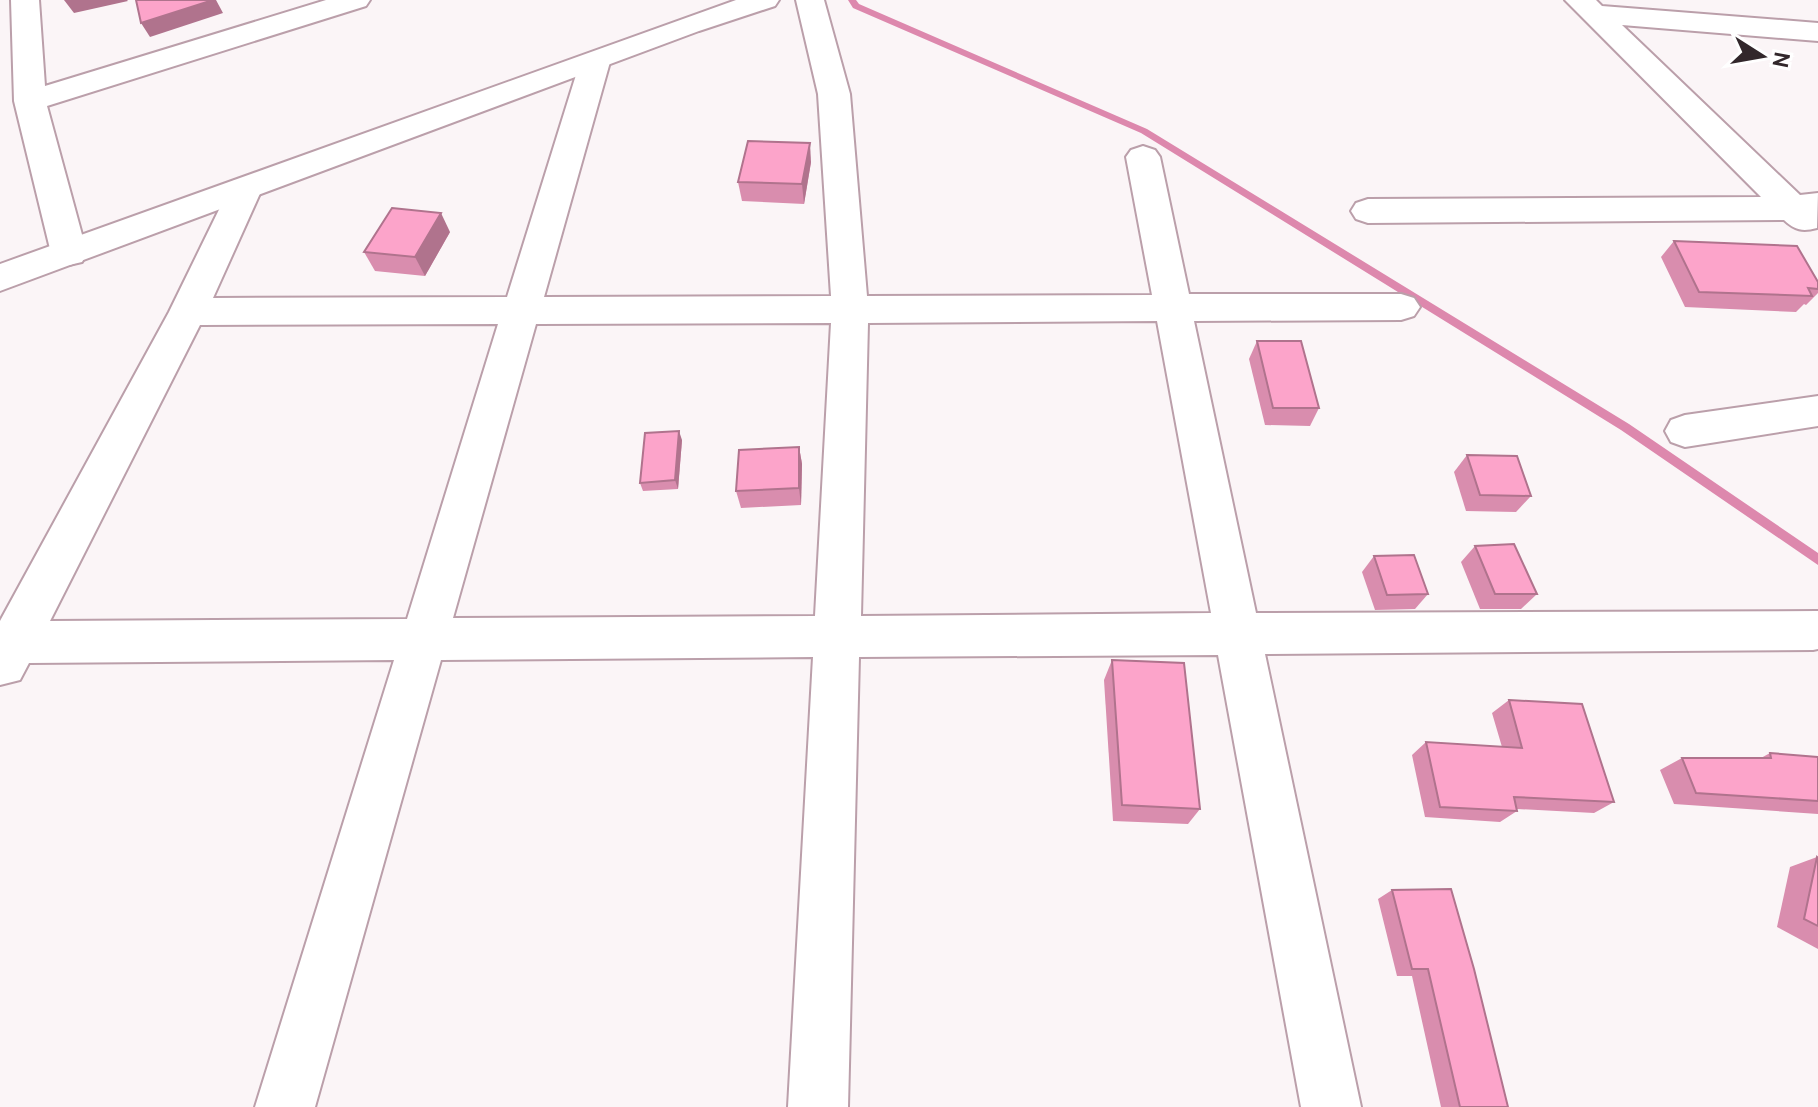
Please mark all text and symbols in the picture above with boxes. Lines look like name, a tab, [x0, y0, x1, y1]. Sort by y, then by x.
north arrow	[1722, 16, 1802, 96]
text: N	[1766, 50, 1796, 70]

